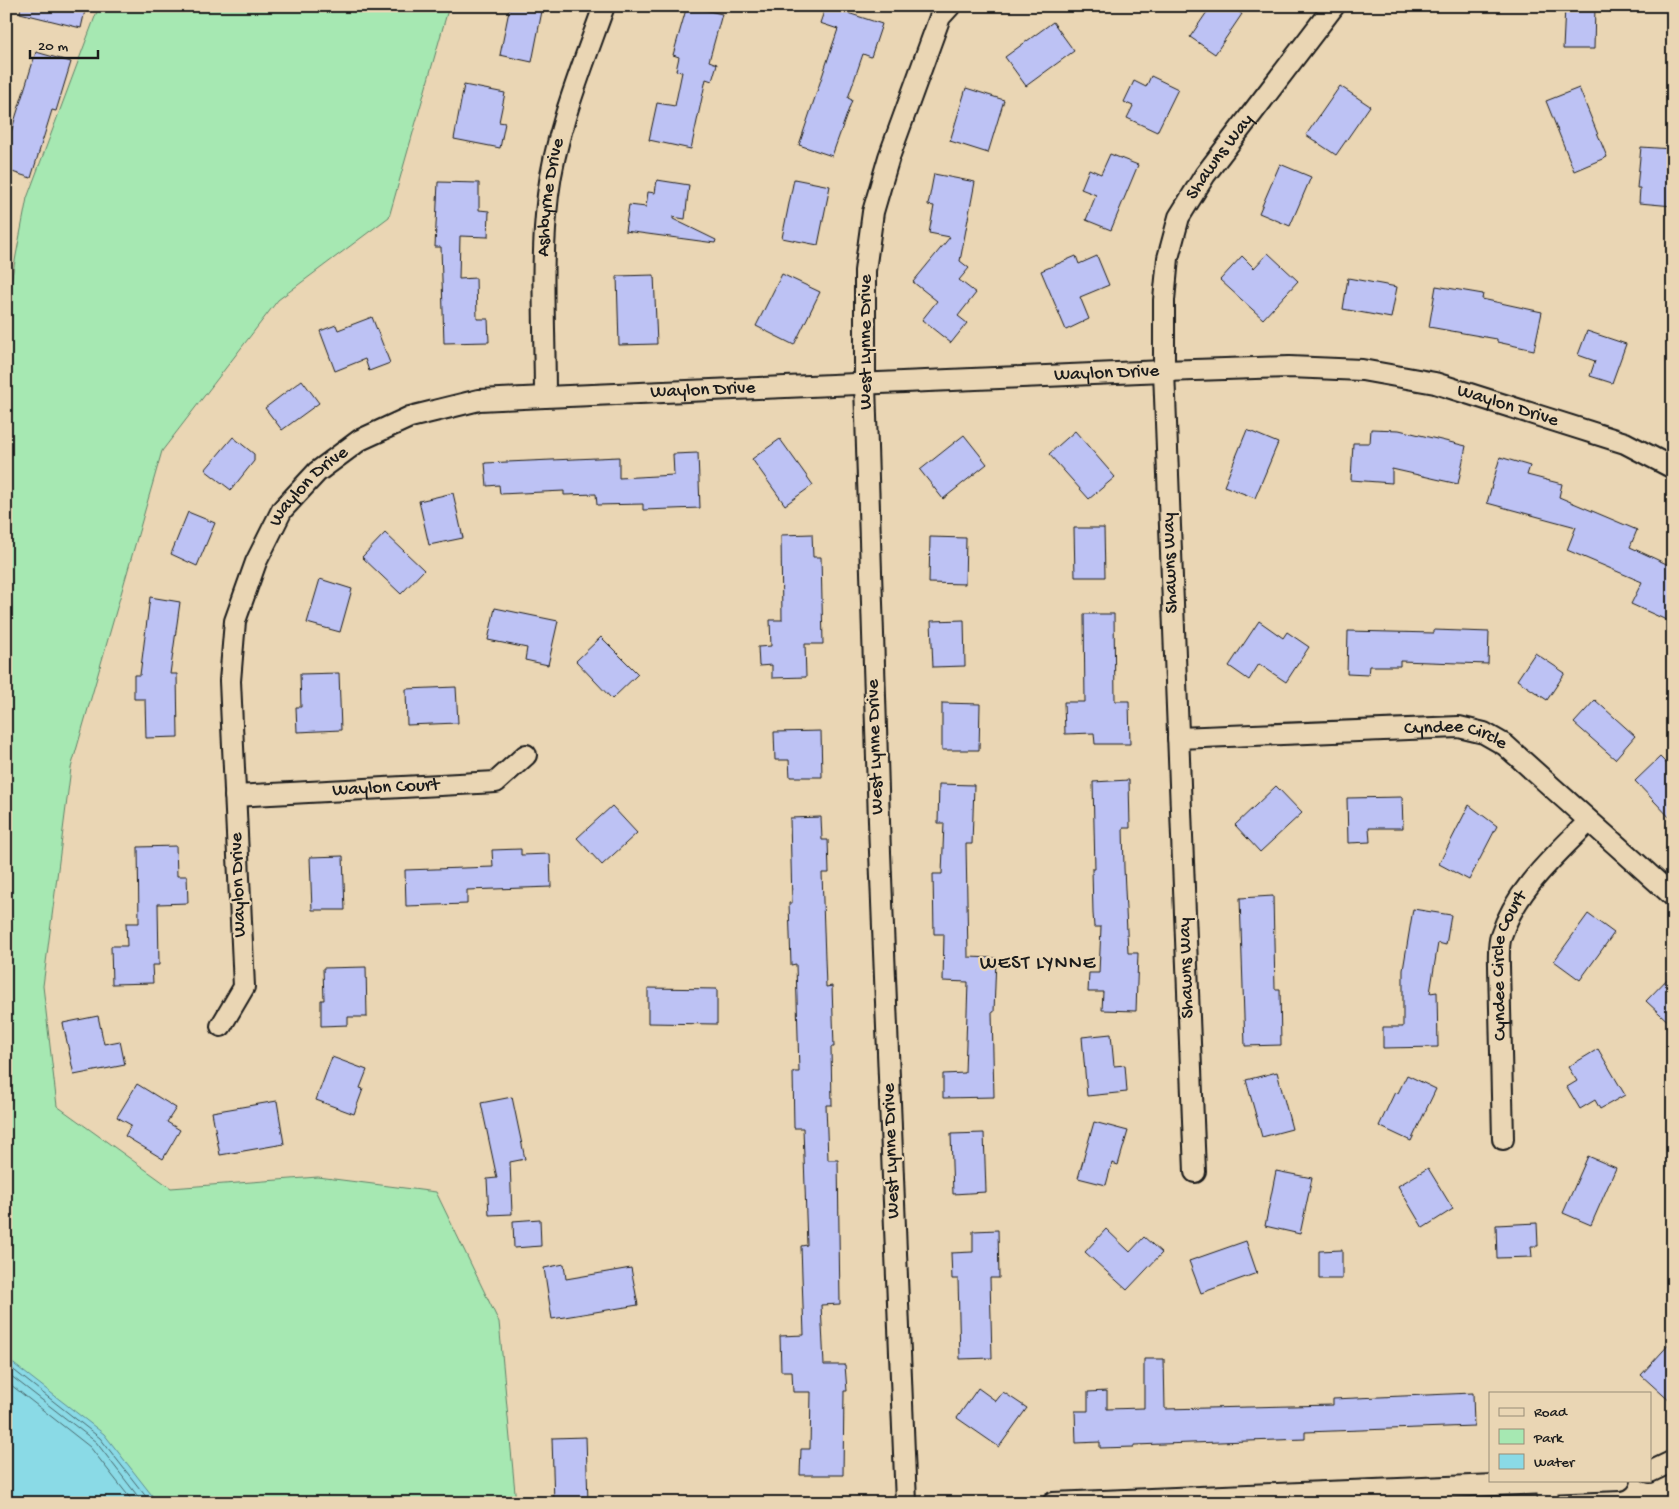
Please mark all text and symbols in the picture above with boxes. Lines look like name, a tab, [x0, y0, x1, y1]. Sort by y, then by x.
scale bar	[30, 28, 98, 60]
text: 20 m	[38, 38, 68, 56]
street label: Shawns Way	[1181, 109, 1259, 204]
street label: Ashbyrne Drive	[532, 136, 570, 257]
street label: West Lynne Drive	[855, 274, 878, 410]
street label: Waylon Drive	[1054, 360, 1160, 387]
street label: Waylon Drive	[650, 377, 756, 404]
street label: Waylon Drive	[1454, 379, 1561, 433]
street label: Waylon Drive	[264, 441, 353, 530]
street label: Shawns Way	[1158, 512, 1184, 614]
street label: West Lynne Drive	[862, 679, 890, 815]
street label: Cyndee Circle	[1404, 715, 1511, 755]
street label: Waylon Court	[332, 773, 442, 802]
street label: Waylon Drive	[226, 832, 252, 938]
street label: Cyndee Circle Court	[1487, 885, 1534, 1041]
street label: Shawns Way	[1174, 917, 1200, 1019]
district label: WEST LYNNE	[980, 953, 1097, 976]
street label: West Lynne Drive	[878, 1083, 906, 1219]
legend	[1489, 1392, 1652, 1482]
text: Road	[1534, 1404, 1568, 1422]
text: Park	[1533, 1430, 1564, 1448]
text: Water	[1534, 1454, 1576, 1472]

